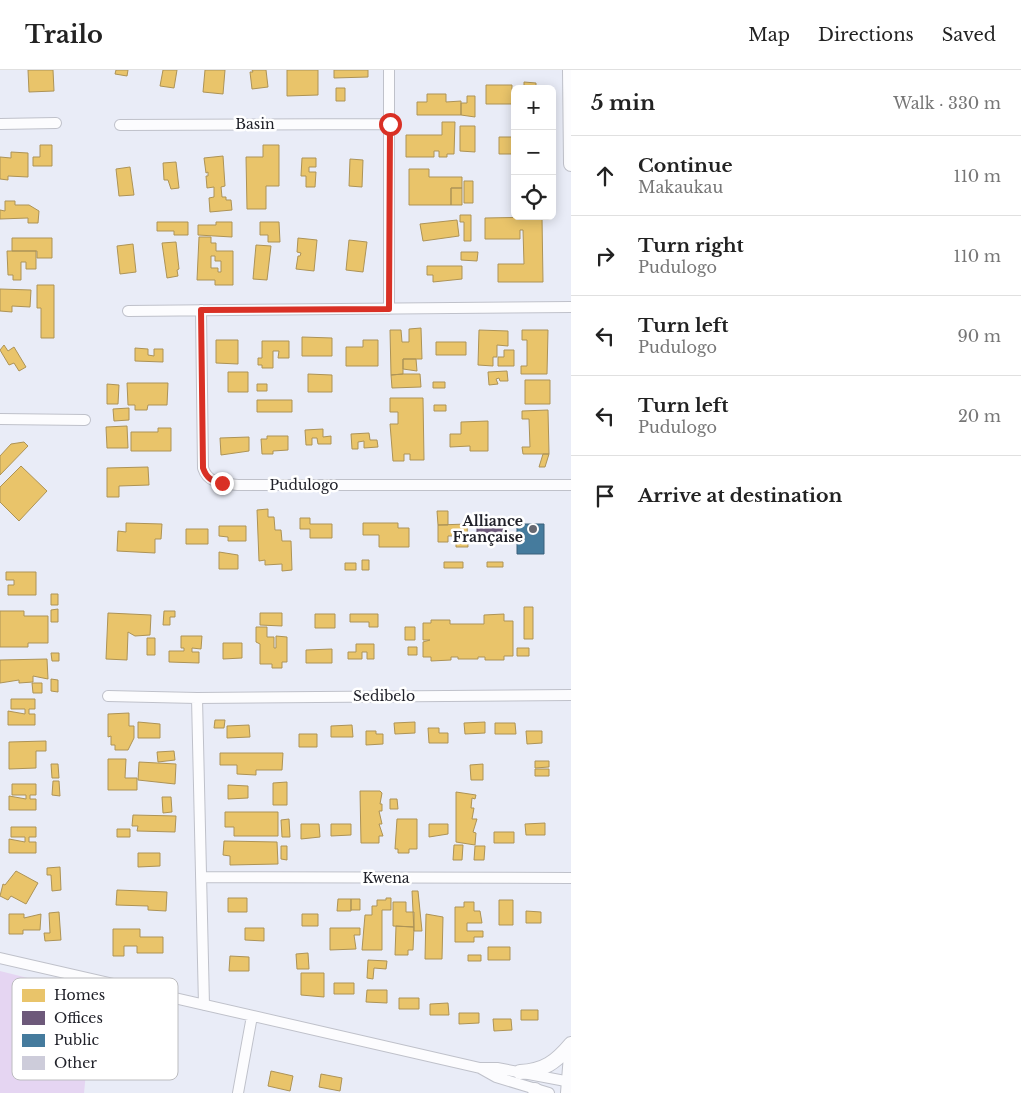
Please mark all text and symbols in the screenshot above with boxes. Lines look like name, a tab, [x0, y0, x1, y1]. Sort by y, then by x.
text: Trailo	[25, 20, 103, 49]
text: Map	[748, 24, 790, 46]
text: Directions	[818, 24, 914, 46]
text: Saved	[942, 24, 996, 46]
map controls	[511, 85, 556, 220]
button: +	[511, 85, 556, 130]
text: 5 min	[591, 90, 655, 116]
text: Walk · 330 m	[893, 93, 1001, 113]
route start	[379, 113, 402, 136]
street label: Basin	[235, 115, 275, 133]
button: −	[511, 130, 556, 175]
text: Continue	[638, 154, 733, 177]
icon: ahead	[591, 162, 619, 190]
text: 110 m	[954, 166, 1001, 186]
button: locate	[511, 175, 556, 220]
text: Makaukau	[638, 177, 723, 197]
text: Turn right	[638, 234, 744, 257]
icon: right	[591, 242, 619, 270]
text: 110 m	[954, 246, 1001, 266]
text: Pudulogo	[638, 257, 717, 277]
text: Turn left	[638, 314, 729, 337]
icon: left	[591, 322, 619, 350]
text: 90 m	[958, 326, 1001, 346]
text: Pudulogo	[638, 337, 717, 357]
text: Turn left	[638, 394, 729, 417]
icon: left	[591, 402, 619, 430]
text: 20 m	[958, 406, 1001, 426]
text: Pudulogo	[638, 417, 717, 437]
route end	[211, 472, 234, 495]
street label: Pudulogo	[269, 476, 339, 494]
icon: arrive	[591, 482, 619, 510]
text: Arrive at destination	[638, 484, 842, 507]
place label: Alliance Française	[452, 512, 523, 546]
marker: Alliance Française	[527, 523, 539, 535]
street label: Sedibelo	[353, 687, 415, 705]
street label: Kwena	[362, 869, 410, 887]
legend	[12, 978, 178, 1080]
text: Homes	[54, 986, 105, 1004]
text: Offices	[54, 1009, 103, 1027]
text: Public	[54, 1031, 99, 1049]
text: Other	[54, 1054, 97, 1072]

